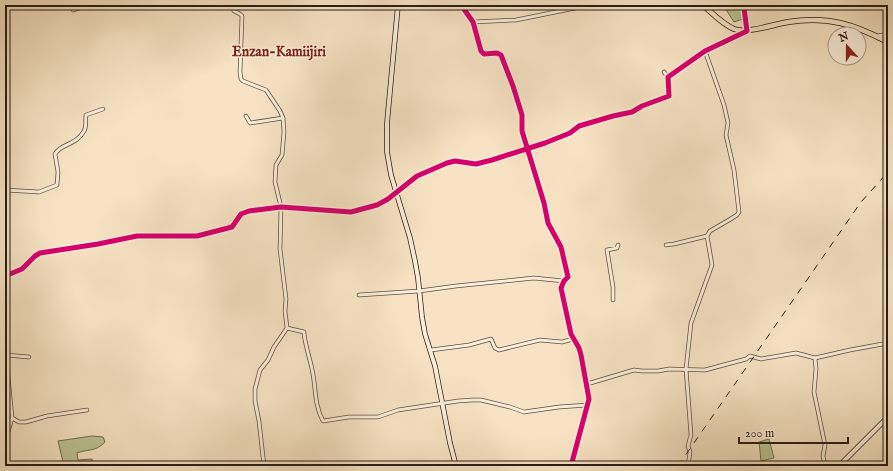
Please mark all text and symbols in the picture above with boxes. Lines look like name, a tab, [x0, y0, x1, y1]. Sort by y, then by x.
north arrow	[827, 26, 867, 66]
text: N	[836, 29, 851, 46]
district label: Enzan-Kamiijiri	[232, 43, 326, 61]
scale bar	[739, 419, 848, 445]
text: 200 m	[745, 426, 774, 441]

